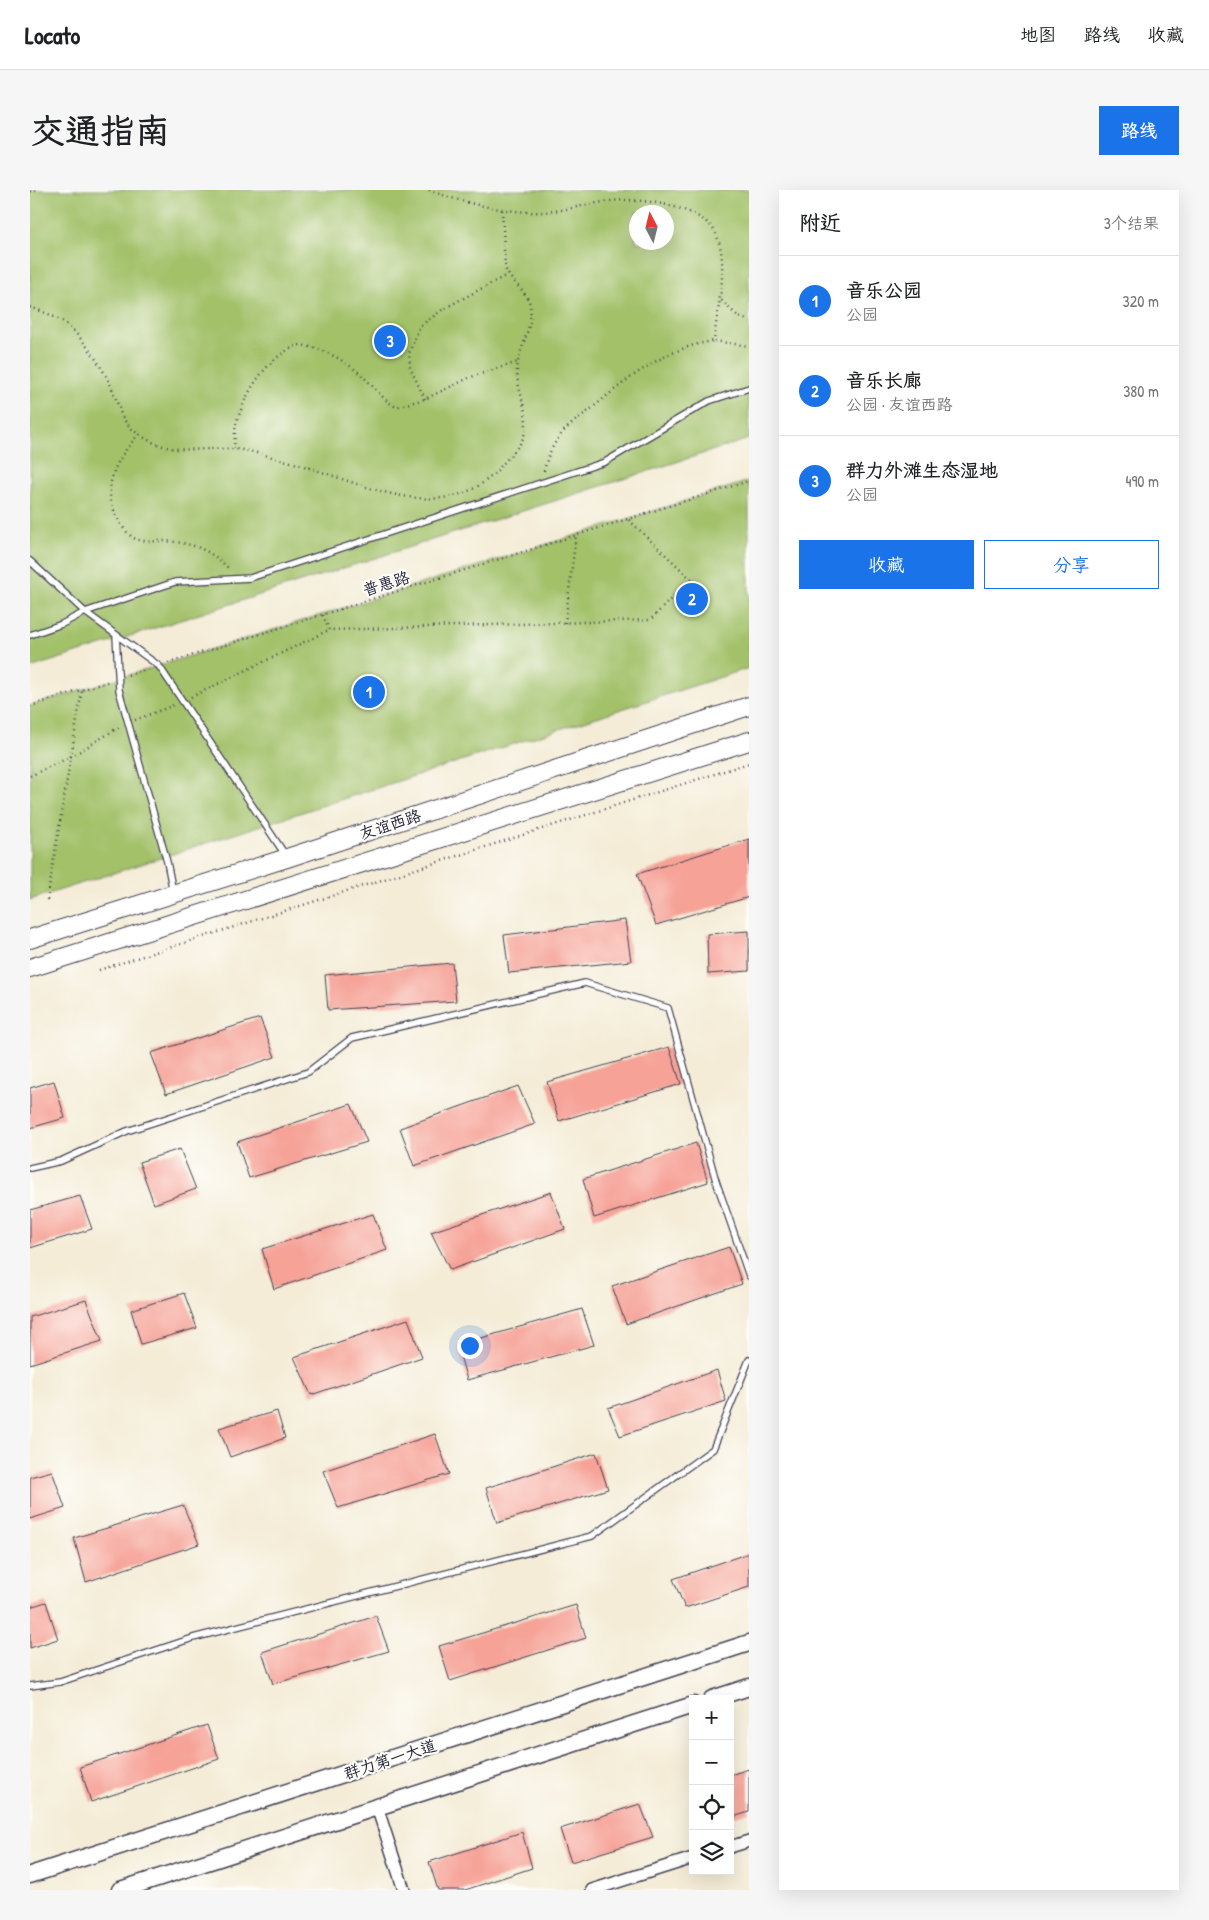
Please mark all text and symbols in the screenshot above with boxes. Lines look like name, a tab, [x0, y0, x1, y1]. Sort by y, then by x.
text: Locato	[25, 19, 80, 51]
text: 地图	[1020, 22, 1056, 47]
text: 路线	[1084, 22, 1120, 47]
text: 收藏	[1148, 22, 1184, 47]
button: 路线	[1099, 106, 1179, 155]
text: 交通指南	[30, 107, 170, 154]
north arrow	[629, 205, 674, 250]
text: 附近	[799, 208, 841, 237]
text: 3个结果	[1104, 212, 1159, 234]
text: 音乐公园	[846, 277, 922, 303]
text: 1	[812, 290, 818, 312]
text: 320 m	[1123, 290, 1159, 312]
text: 公园	[846, 303, 878, 325]
pin: 3	[374, 322, 406, 360]
text: 音乐长廊	[846, 367, 922, 393]
text: 2	[811, 380, 819, 402]
text: 380 m	[1123, 380, 1159, 402]
text: 公园 · 友谊西路	[846, 393, 953, 415]
text: 群力外滩生态湿地	[846, 457, 998, 483]
text: 3	[811, 470, 819, 492]
text: 490 m	[1125, 470, 1159, 492]
text: 公园	[846, 483, 878, 505]
button: 收藏	[799, 540, 974, 589]
button: 分享	[984, 540, 1159, 589]
street label: 普惠路	[360, 565, 412, 601]
pin: 2	[676, 580, 708, 618]
pin: 1	[353, 673, 385, 711]
street label: 友谊西路	[356, 804, 424, 844]
your location	[457, 1333, 483, 1359]
map controls	[689, 1695, 734, 1875]
button: +	[689, 1695, 734, 1740]
street label: 群力第一大道	[341, 1734, 439, 1784]
button: −	[689, 1740, 734, 1785]
button: locate	[689, 1785, 734, 1830]
button: layers	[689, 1830, 734, 1875]

